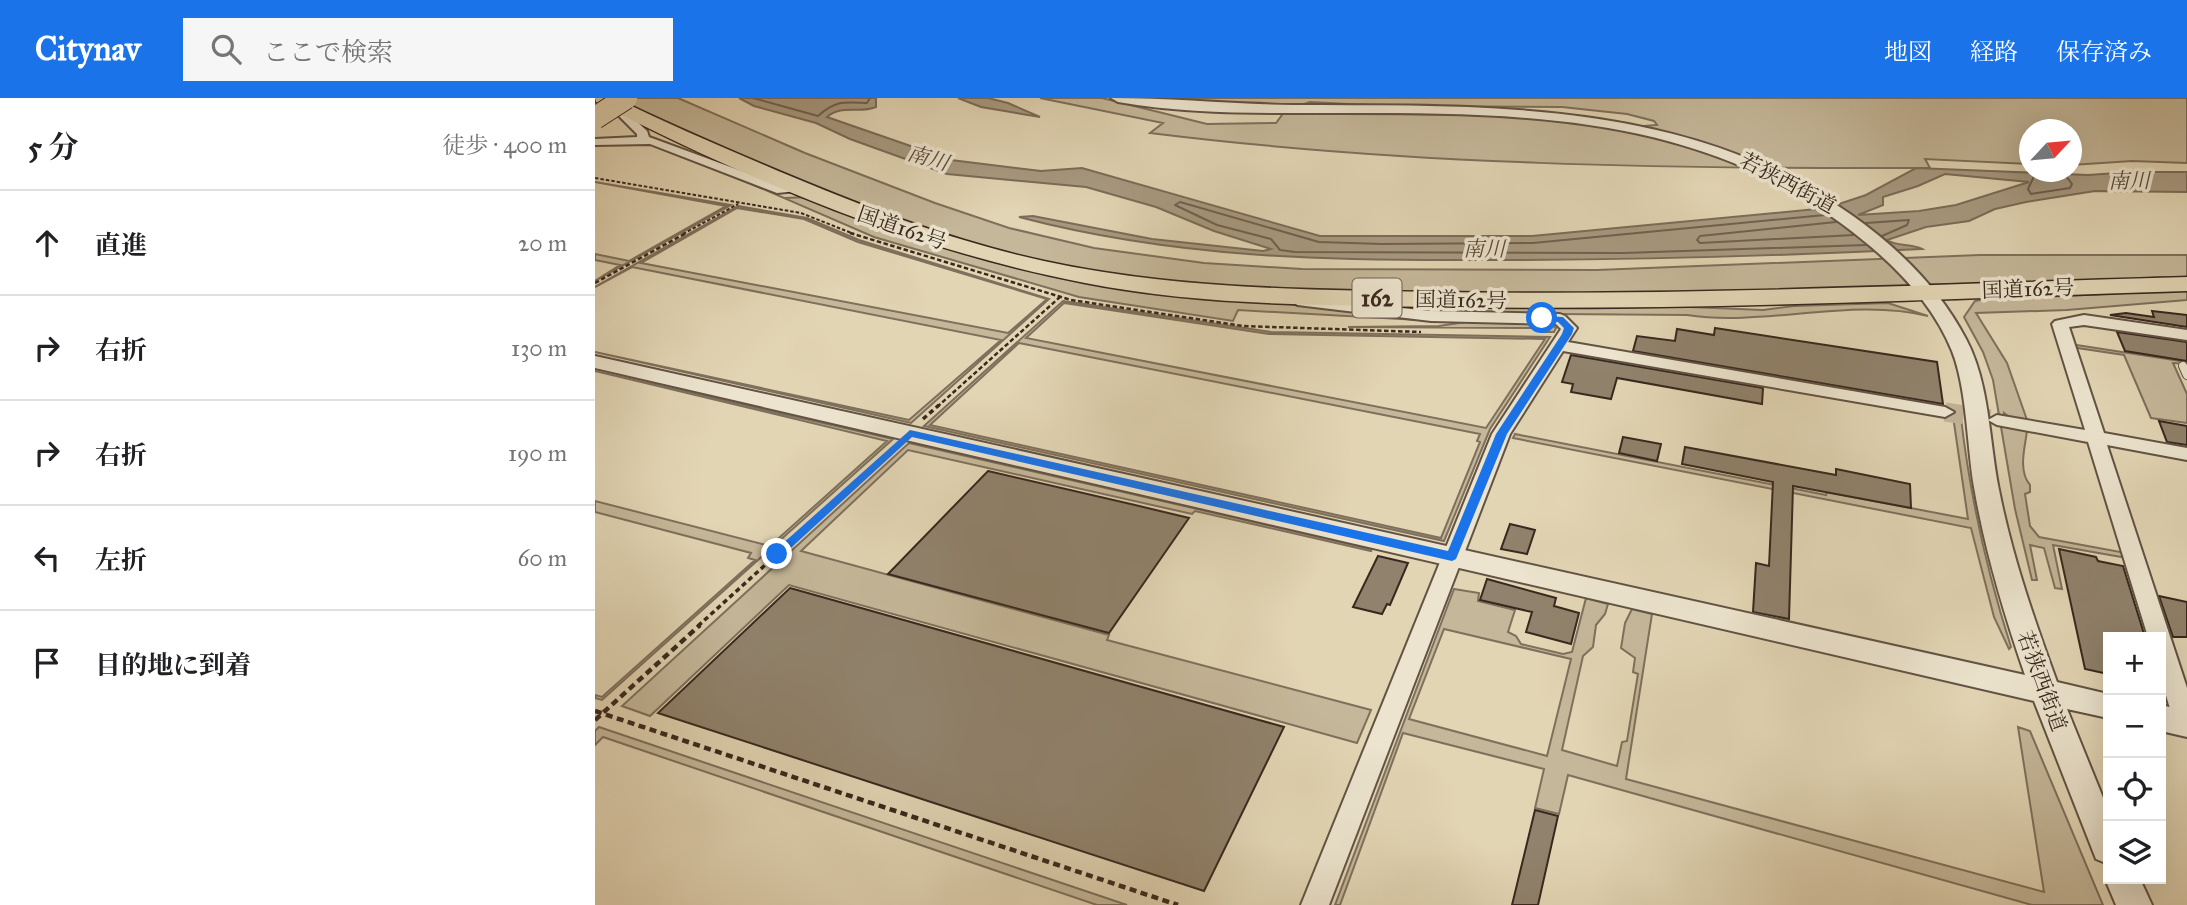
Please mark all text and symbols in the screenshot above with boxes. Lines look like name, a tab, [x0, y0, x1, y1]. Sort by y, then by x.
search box	[183, 18, 673, 81]
text: Citynav	[35, 29, 141, 69]
icon: search	[207, 30, 245, 68]
text: ここで検索	[263, 36, 393, 68]
text: 地図	[1884, 37, 1932, 67]
text: 経路	[1970, 37, 2018, 67]
text: 保存済み	[2056, 37, 2152, 67]
north arrow	[2019, 119, 2082, 182]
text: 5 分	[28, 129, 78, 165]
text: 徒歩 · 400 m	[442, 131, 567, 159]
water label: 南川	[904, 140, 954, 177]
street label: 若狭西街道	[1736, 147, 1840, 219]
water label: 南川	[2108, 168, 2152, 194]
street label: 国道162号	[854, 201, 950, 255]
icon: ahead	[28, 224, 66, 262]
text: 直進	[95, 229, 147, 261]
text: 20 m	[518, 229, 567, 257]
water label: 南川	[1463, 236, 1507, 262]
street label: 国道162号	[1981, 274, 2075, 304]
road number: 162	[1353, 279, 1401, 318]
street label: 国道162号	[1415, 286, 1507, 314]
route start	[1526, 302, 1557, 333]
icon: right	[28, 329, 66, 367]
text: 右折	[95, 334, 147, 366]
text: 130 m	[511, 334, 567, 362]
icon: right	[28, 434, 66, 472]
text: 右折	[95, 439, 147, 471]
text: 190 m	[508, 439, 567, 467]
route end	[761, 538, 792, 569]
icon: left	[28, 539, 66, 577]
text: 左折	[95, 544, 147, 576]
text: 60 m	[518, 544, 567, 572]
street label: 若狭西街道	[2012, 627, 2072, 735]
map controls	[2103, 632, 2166, 884]
button: +	[2103, 632, 2166, 695]
icon: arrive	[28, 644, 66, 682]
text: 目的地に到着	[95, 649, 251, 681]
button: −	[2103, 695, 2166, 758]
button: locate	[2103, 758, 2166, 821]
button: layers	[2103, 821, 2166, 884]

